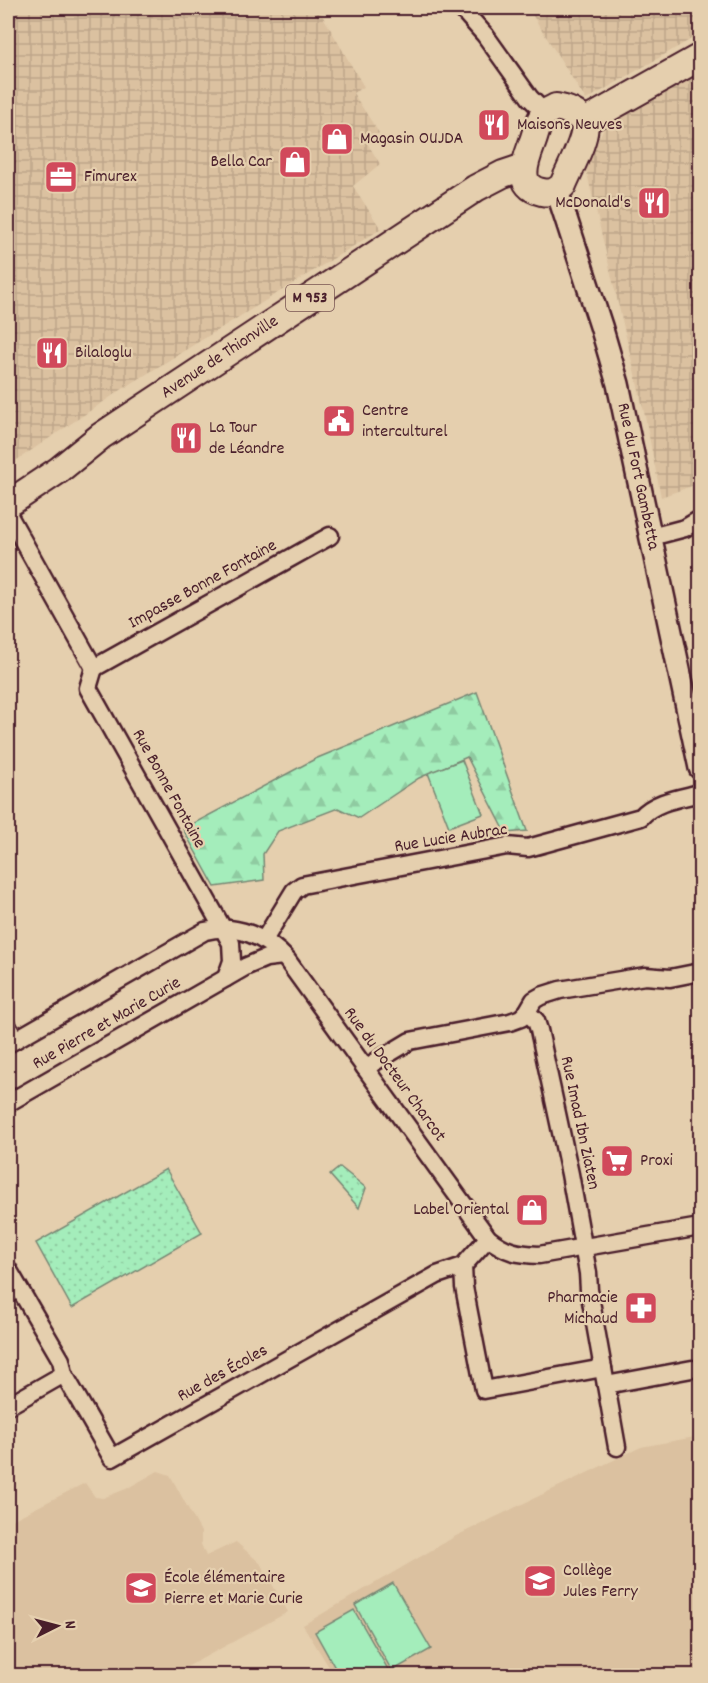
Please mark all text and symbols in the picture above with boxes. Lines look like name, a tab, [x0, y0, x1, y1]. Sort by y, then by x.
restaurant icon: Maisons Neuves	[476, 107, 512, 143]
place label: Maisons Neuves	[517, 113, 622, 138]
shop icon: Magasin OUJDA	[319, 121, 355, 157]
place label: Magasin OUJDA	[360, 127, 463, 152]
shop icon: Bella Car	[277, 144, 313, 180]
place label: Bella Car	[210, 150, 272, 175]
office icon: Fimurex	[43, 159, 79, 195]
place label: Fimurex	[84, 165, 137, 190]
restaurant icon: McDonald's	[636, 185, 672, 221]
place label: McDonald's	[555, 191, 631, 216]
road number: M 953	[286, 285, 334, 311]
street label: Avenue de Thionville	[156, 309, 284, 405]
restaurant icon: Bilaloglu	[34, 335, 70, 371]
place label: Bilaloglu	[75, 341, 132, 366]
place label: Centre interculturel	[362, 399, 448, 445]
street label: Rue du Fort Gambetta	[610, 401, 666, 553]
public building icon: Centre interculturel	[321, 403, 357, 439]
place label: La Tour de Léandre	[209, 416, 284, 462]
restaurant icon: La Tour de Léandre	[168, 420, 204, 456]
street label: Impasse Bonne Fontaine	[124, 534, 282, 636]
street label: Rue Bonne Fontaine	[125, 725, 211, 853]
street label: Rue Lucie Aubrac	[393, 818, 509, 860]
street label: Rue Pierre et Marie Curie	[28, 971, 186, 1077]
street label: Rue du Docteur Charcot	[337, 1003, 452, 1148]
street label: Rue Imad Ibn Ziaten	[553, 1054, 605, 1192]
supermarket icon: Proxi	[599, 1143, 635, 1179]
place label: Proxi	[640, 1149, 673, 1174]
shop icon: Label Oriental	[514, 1192, 550, 1228]
place label: Label Oriental	[413, 1198, 510, 1223]
place label: Pharmacie Michaud	[547, 1286, 618, 1332]
pharmacy icon: Pharmacie Michaud	[623, 1290, 659, 1326]
street label: Rue des Écoles	[173, 1339, 273, 1409]
place label: Collège Jules Ferry	[563, 1559, 639, 1605]
school or university icon: Collège Jules Ferry	[522, 1563, 558, 1599]
place label: École élémentaire Pierre et Marie Curie	[164, 1566, 303, 1612]
school or university icon: École élémentaire Pierre et Marie Curie	[123, 1570, 159, 1606]
north arrow	[27, 1596, 87, 1656]
text: N	[58, 1620, 81, 1630]

